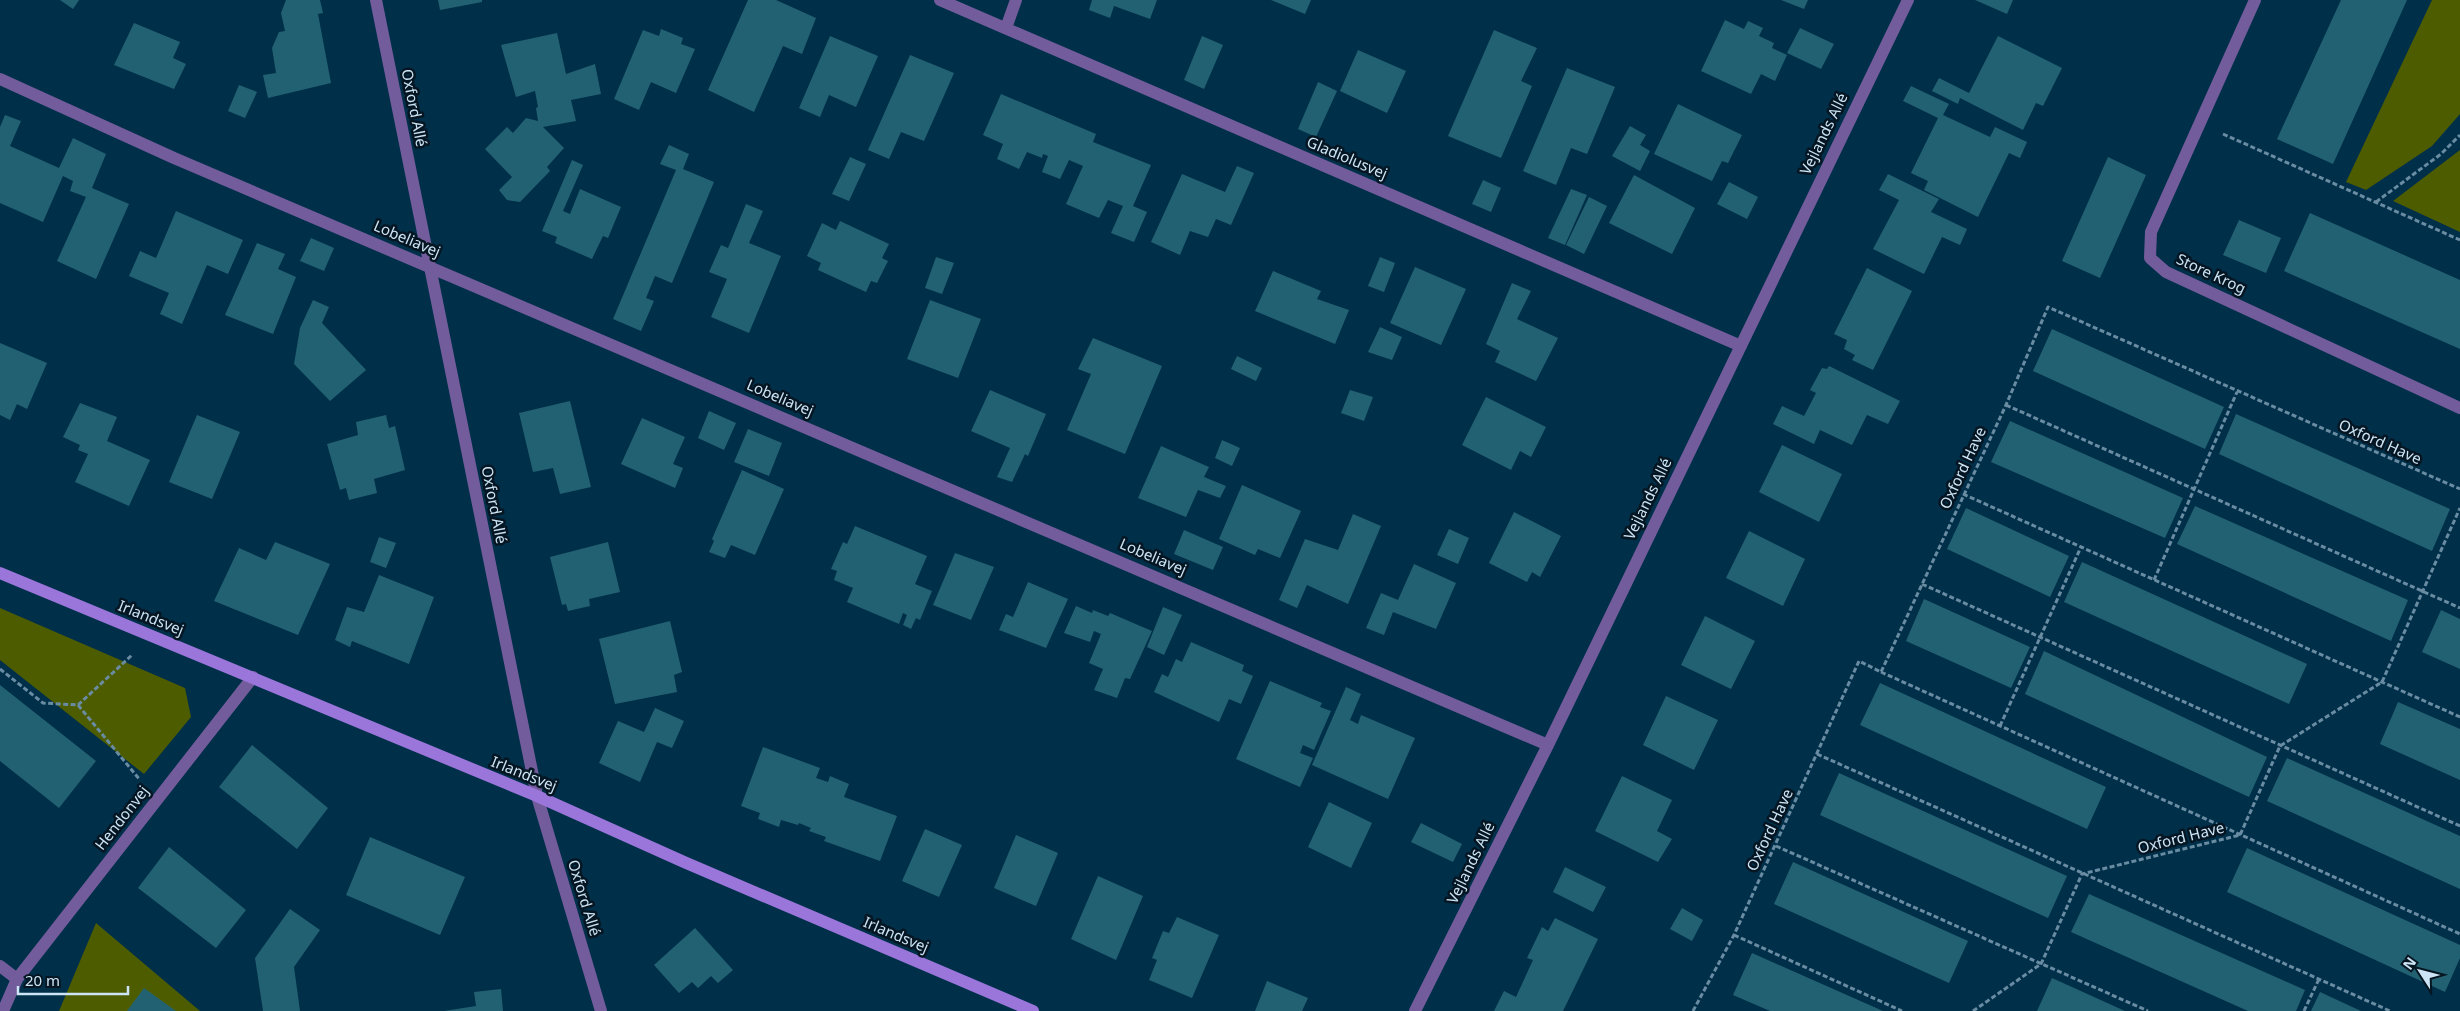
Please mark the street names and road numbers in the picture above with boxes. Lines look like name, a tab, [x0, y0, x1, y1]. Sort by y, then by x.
street label: Oxford Allé	[398, 67, 432, 148]
street label: Vejlands Allé	[1795, 89, 1852, 178]
street label: Gladiolusvej	[1304, 131, 1391, 183]
street label: Lobeliavej	[371, 215, 444, 261]
street label: Store Krog	[2173, 248, 2249, 298]
street label: Lobeliavej	[744, 374, 817, 420]
street label: Oxford Have	[2336, 414, 2425, 468]
street label: Oxford Have	[1934, 423, 1990, 512]
street label: Vejlands Allé	[1619, 454, 1676, 543]
street label: Oxford Allé	[478, 464, 512, 545]
street label: Lobeliavej	[1117, 533, 1190, 579]
street label: Irlandsvej	[116, 595, 187, 639]
street label: Irlandsvej	[489, 751, 560, 795]
street label: Hendonvej	[90, 781, 153, 854]
street label: Oxford Have	[1741, 785, 1797, 874]
street label: Oxford Have	[2135, 817, 2226, 857]
street label: Vejlands Allé	[1442, 818, 1499, 907]
street label: Oxford Allé	[564, 857, 606, 938]
street label: Irlandsvej	[861, 911, 932, 957]

